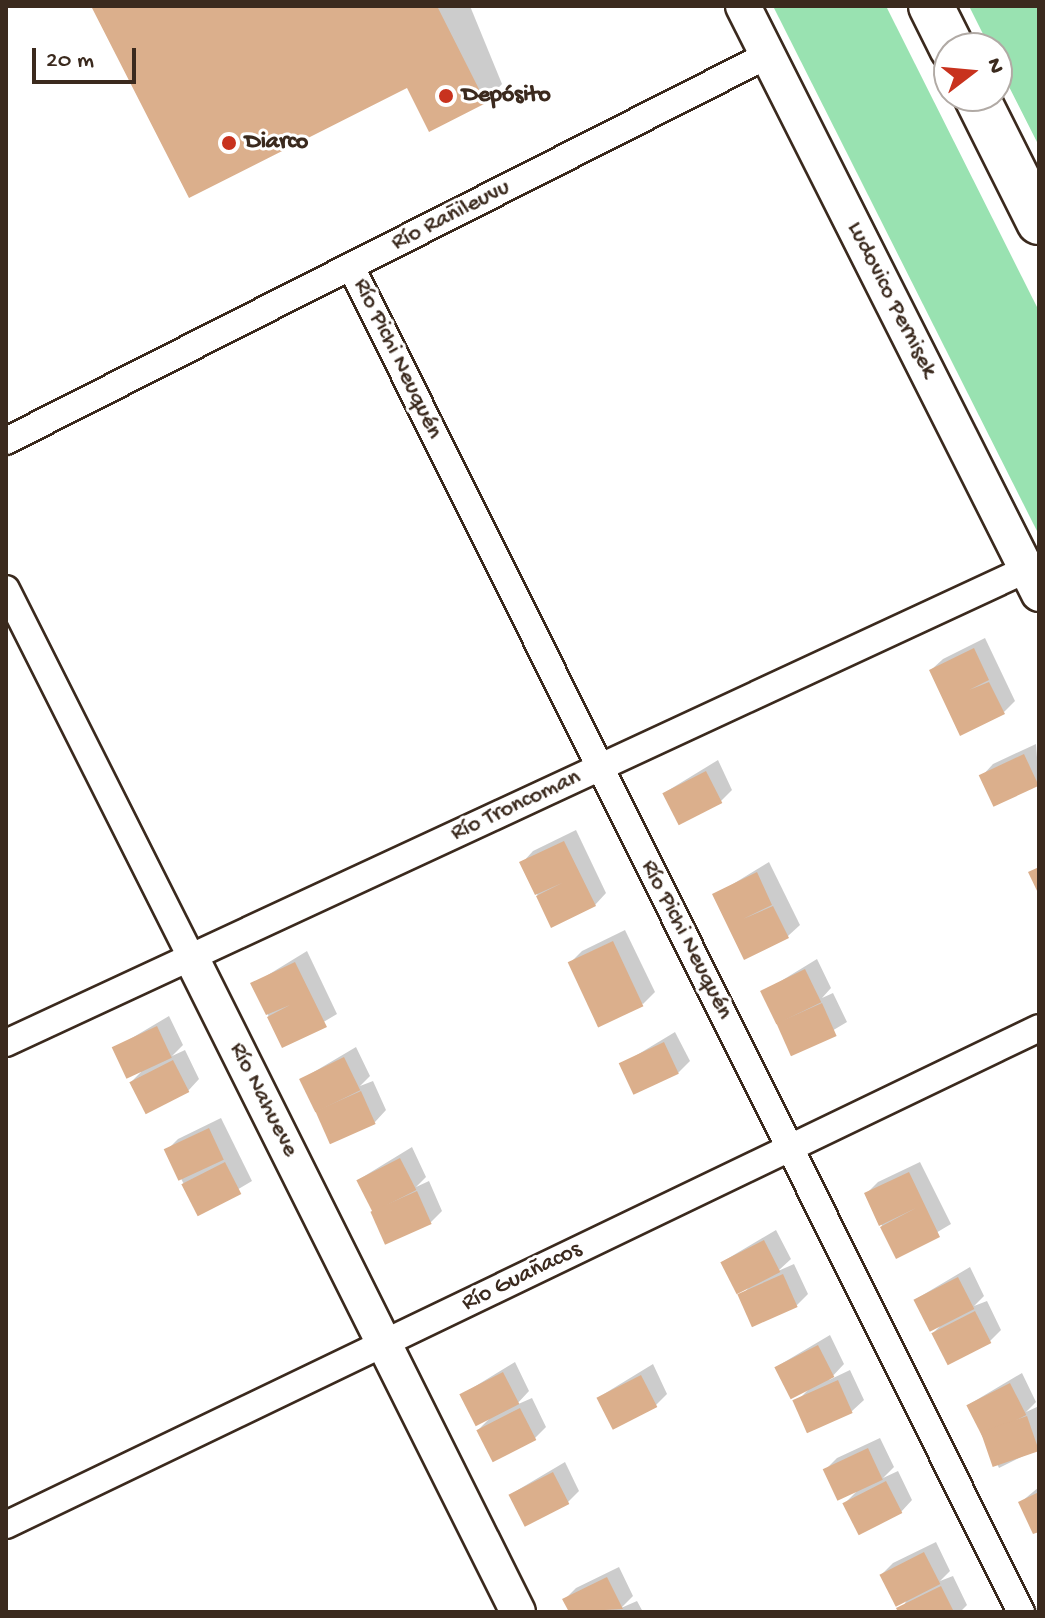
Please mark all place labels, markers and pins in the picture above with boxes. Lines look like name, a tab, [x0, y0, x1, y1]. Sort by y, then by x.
place label: Depósito	[462, 82, 551, 110]
marker: Depósito	[437, 87, 455, 105]
place label: Diarco	[245, 129, 308, 157]
marker: Diarco	[220, 134, 238, 152]

